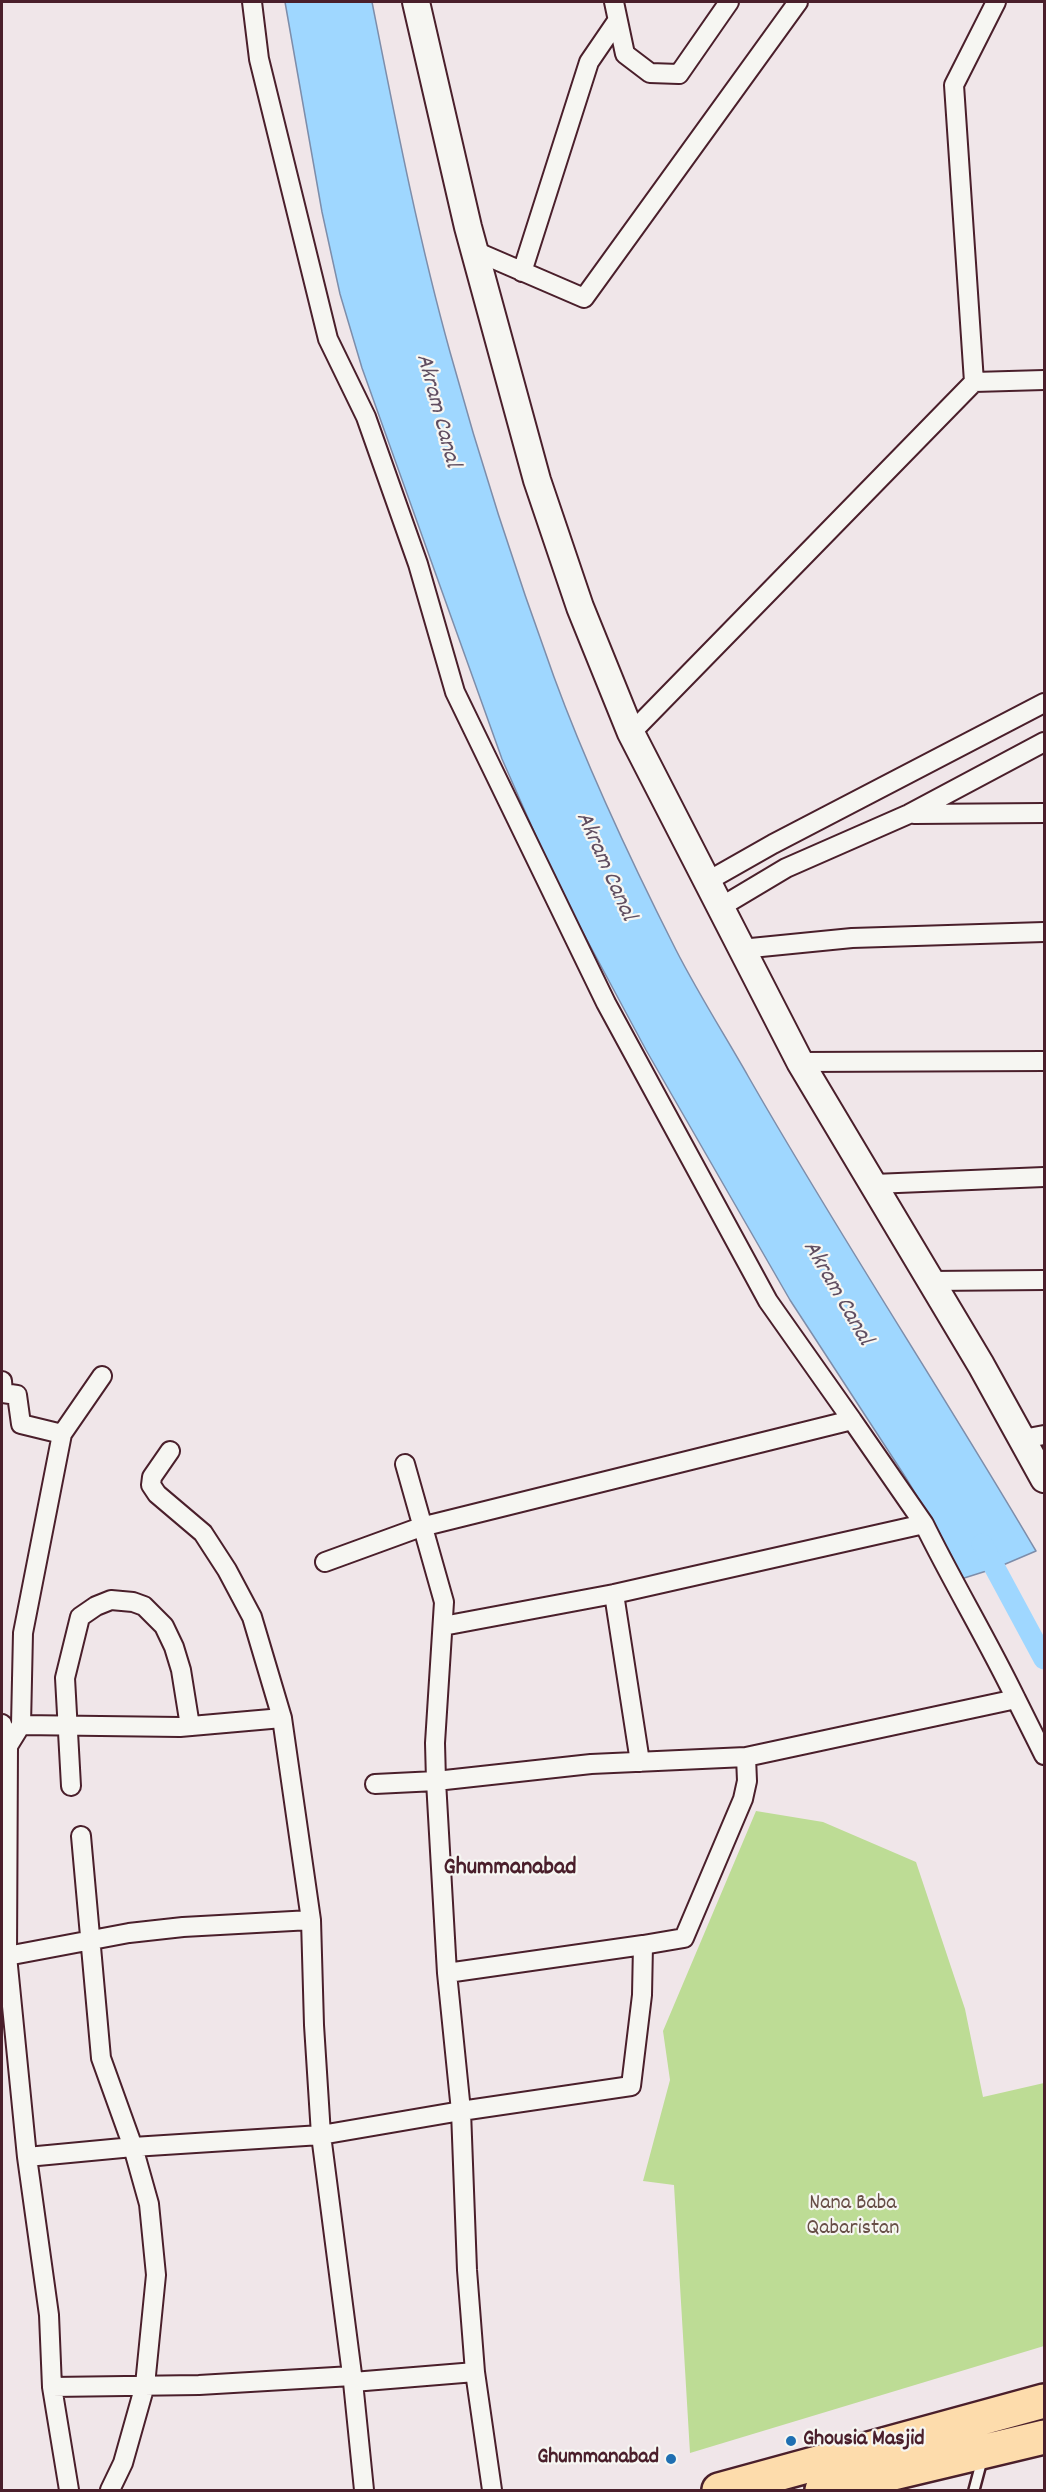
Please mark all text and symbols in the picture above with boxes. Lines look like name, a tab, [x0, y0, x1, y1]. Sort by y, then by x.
water label: Akram Canal	[407, 351, 465, 471]
water label: Akram Canal	[567, 808, 641, 926]
water label: Akram Canal	[794, 1236, 878, 1352]
district label: Ghummanabad	[444, 1856, 576, 1884]
park label: Nana Baba Qabaristan	[806, 2192, 900, 2244]
place label: Ghousia Masjid	[803, 2428, 925, 2454]
marker: Ghousia Masjid	[784, 2434, 798, 2448]
place label: Ghummanabad	[537, 2446, 659, 2472]
marker: Ghummanabad	[664, 2452, 678, 2466]

